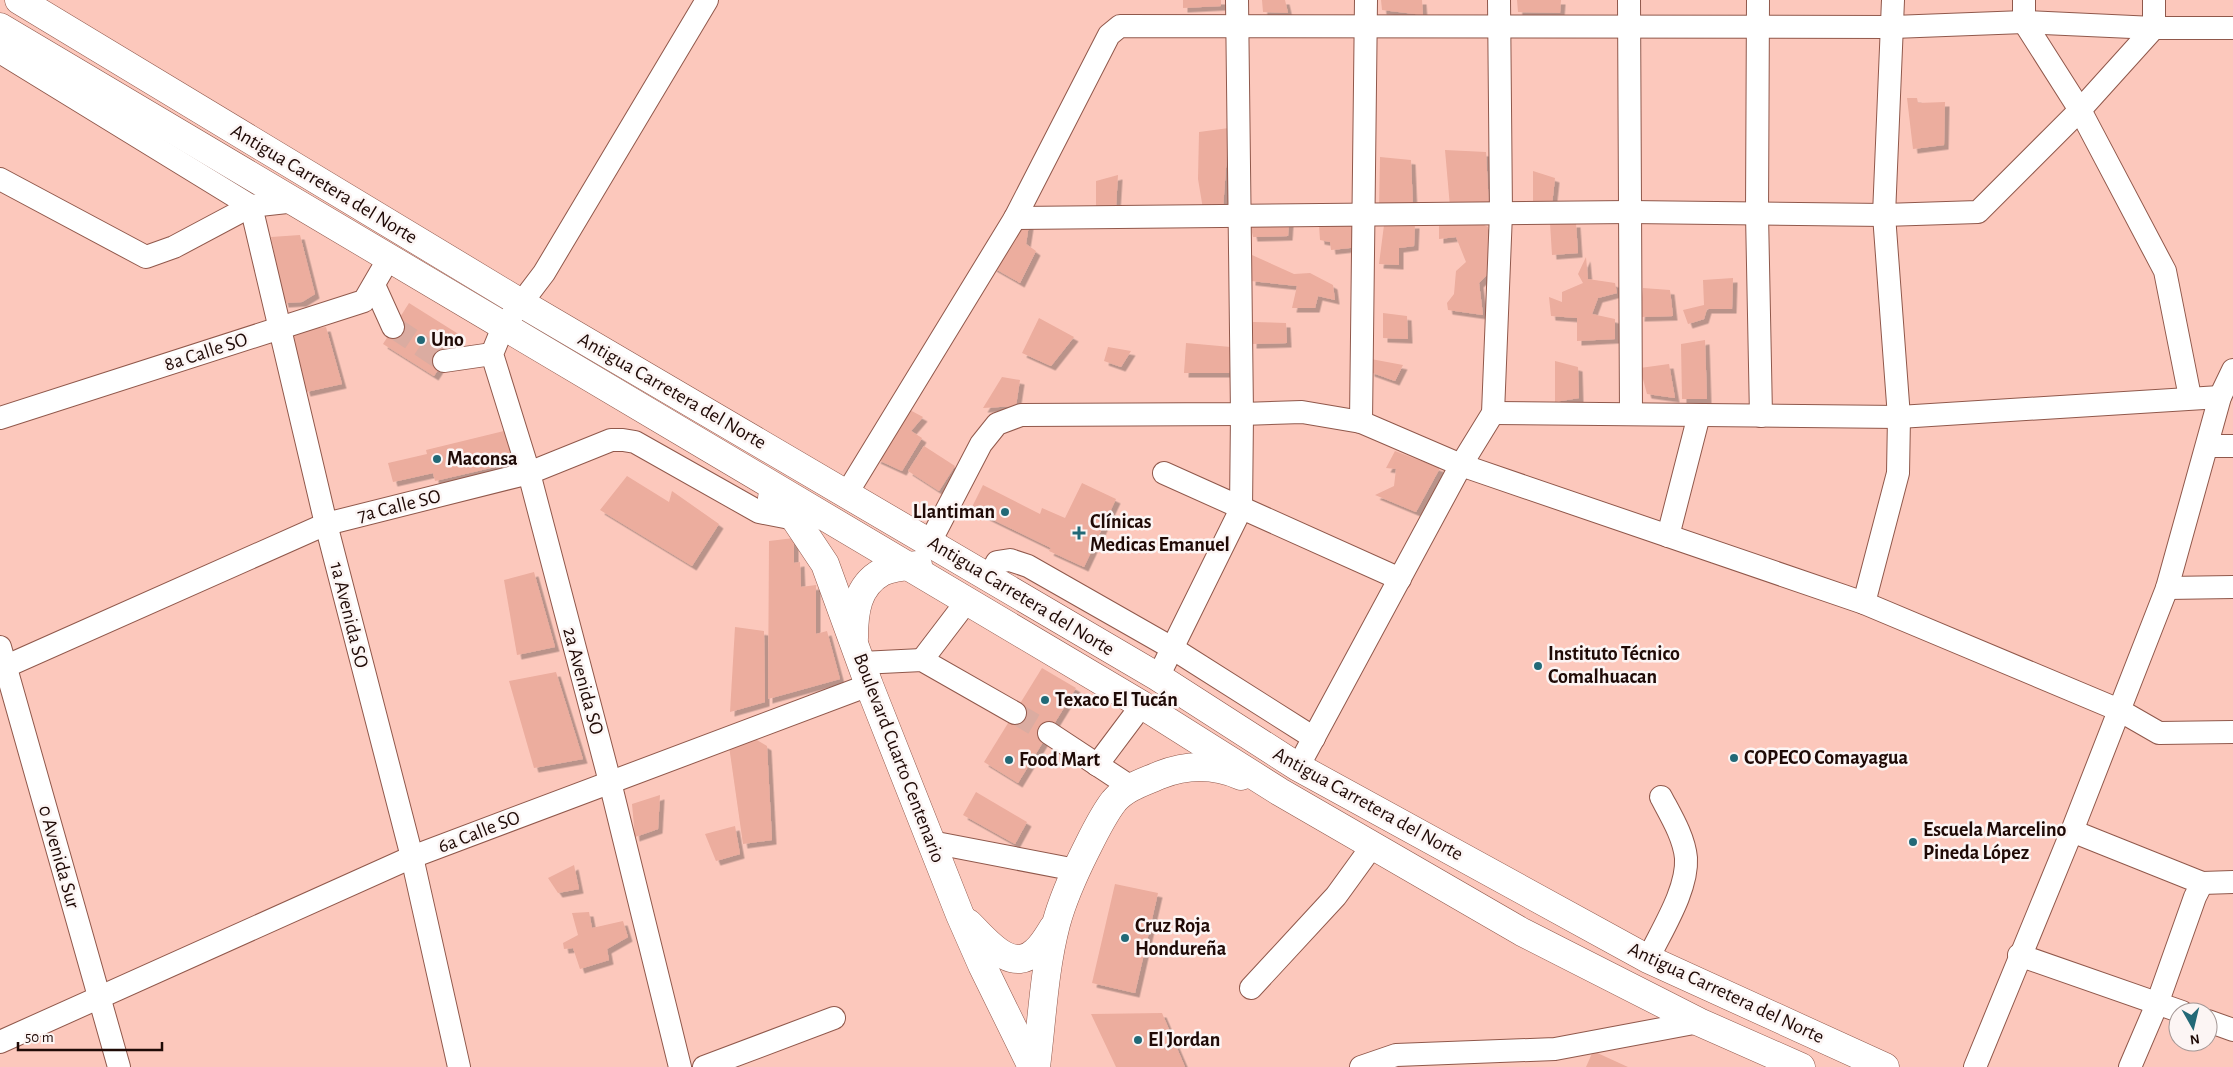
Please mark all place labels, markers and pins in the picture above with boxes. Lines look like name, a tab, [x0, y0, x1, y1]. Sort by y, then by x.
place label: Uno	[431, 330, 464, 350]
marker: Uno	[415, 334, 427, 346]
place label: Maconsa	[447, 449, 518, 469]
marker: Maconsa	[431, 453, 443, 465]
place label: Llantiman	[913, 502, 995, 522]
marker: Llantiman	[999, 506, 1011, 518]
place label: Clínicas Medicas Emanuel	[1090, 512, 1230, 555]
marker: Clínicas Medicas Emanuel	[1072, 526, 1086, 540]
place label: Instituto Técnico Comalhuacan	[1548, 644, 1680, 687]
marker: Instituto Técnico Comalhuacan	[1532, 660, 1544, 672]
place label: Texaco El Tucán	[1055, 690, 1178, 710]
marker: Texaco El Tucán	[1039, 694, 1051, 706]
place label: COPECO Comayagua	[1744, 748, 1908, 768]
place label: Food Mart	[1019, 750, 1100, 770]
marker: COPECO Comayagua	[1728, 752, 1740, 764]
marker: Food Mart	[1003, 754, 1015, 766]
place label: Escuela Marcelino Pineda López	[1923, 820, 2067, 863]
marker: Escuela Marcelino Pineda López	[1907, 836, 1919, 848]
place label: Cruz Roja Hondureña	[1135, 916, 1227, 959]
marker: Cruz Roja Hondureña	[1119, 932, 1131, 944]
place label: El Jordan	[1148, 1030, 1220, 1050]
marker: El Jordan	[1132, 1034, 1144, 1046]

